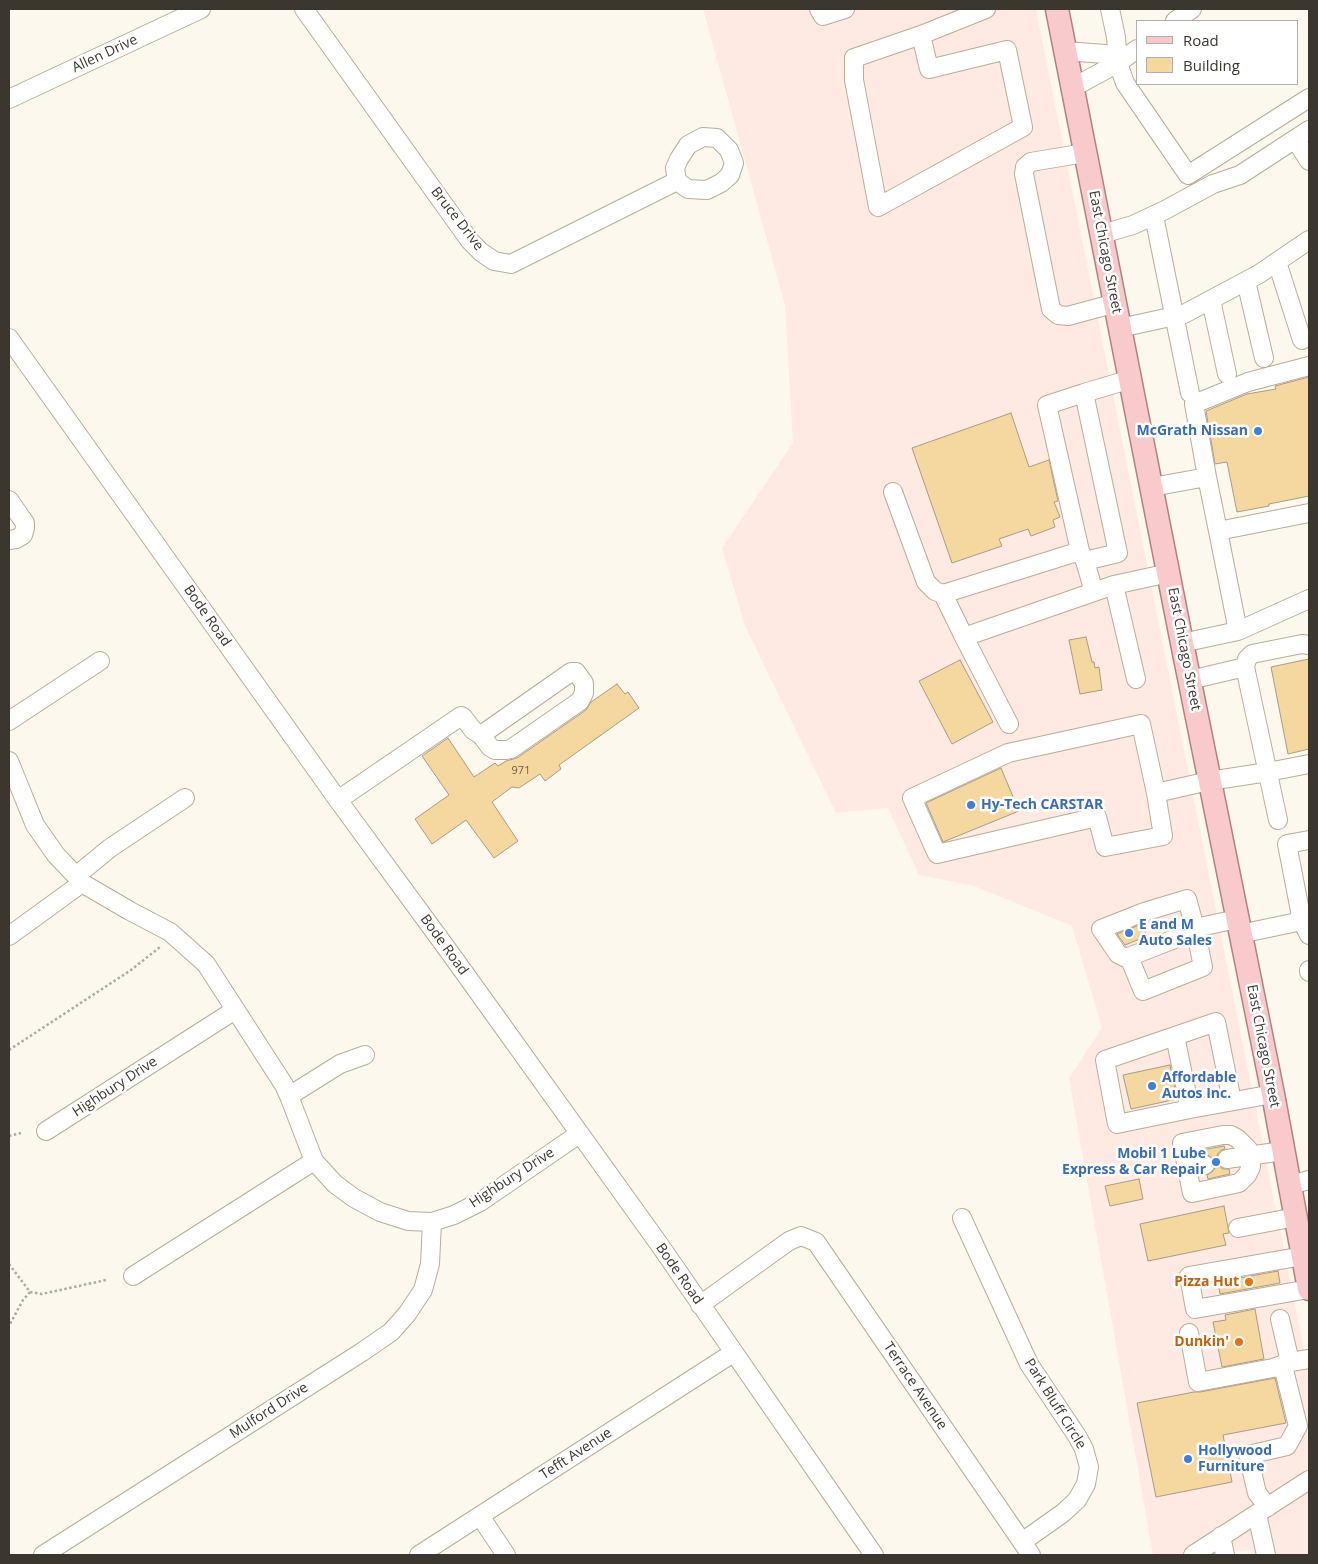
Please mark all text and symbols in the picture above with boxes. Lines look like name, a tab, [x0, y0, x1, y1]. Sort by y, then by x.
legend	[1136, 20, 1298, 85]
text: Road	[1183, 30, 1219, 50]
street label: Allen Drive	[70, 32, 140, 76]
text: Building	[1183, 55, 1240, 75]
street label: Bruce Drive	[427, 184, 487, 254]
street label: East Chicago Street	[1085, 189, 1125, 315]
place label: McGrath Nissan	[1137, 423, 1248, 439]
marker: McGrath Nissan	[1252, 425, 1264, 437]
street label: Bode Road	[180, 582, 234, 650]
street label: East Chicago Street	[1164, 586, 1204, 712]
house number: 971	[512, 764, 530, 778]
place label: Hy-Tech CARSTAR	[981, 797, 1103, 813]
marker: Hy-Tech CARSTAR	[965, 799, 977, 811]
street label: Bode Road	[416, 911, 472, 979]
place label: E and M Auto Sales	[1139, 917, 1212, 950]
marker: E and M Auto Sales	[1123, 927, 1135, 939]
street label: East Chicago Street	[1243, 983, 1283, 1109]
street label: Highbury Drive	[69, 1053, 161, 1121]
place label: Affordable Autos Inc.	[1162, 1070, 1236, 1102]
marker: Affordable Autos Inc.	[1146, 1080, 1158, 1092]
street label: Highbury Drive	[466, 1144, 558, 1212]
place label: Mobil 1 Lube Express & Car Repair	[1062, 1146, 1206, 1178]
marker: Mobil 1 Lube Express & Car Repair	[1210, 1156, 1222, 1168]
street label: Bode Road	[652, 1240, 706, 1308]
place label: Pizza Hut	[1174, 1274, 1239, 1290]
marker: Pizza Hut	[1243, 1276, 1255, 1288]
place label: Dunkin'	[1174, 1334, 1229, 1350]
marker: Dunkin'	[1233, 1336, 1245, 1348]
street label: Terrace Avenue	[880, 1339, 950, 1433]
street label: Park Bluff Circle	[1021, 1356, 1089, 1452]
street label: Mulford Drive	[227, 1379, 311, 1443]
street label: Tefft Avenue	[537, 1425, 615, 1483]
place label: Hollywood Furniture	[1198, 1443, 1272, 1475]
marker: Hollywood Furniture	[1182, 1453, 1194, 1465]

